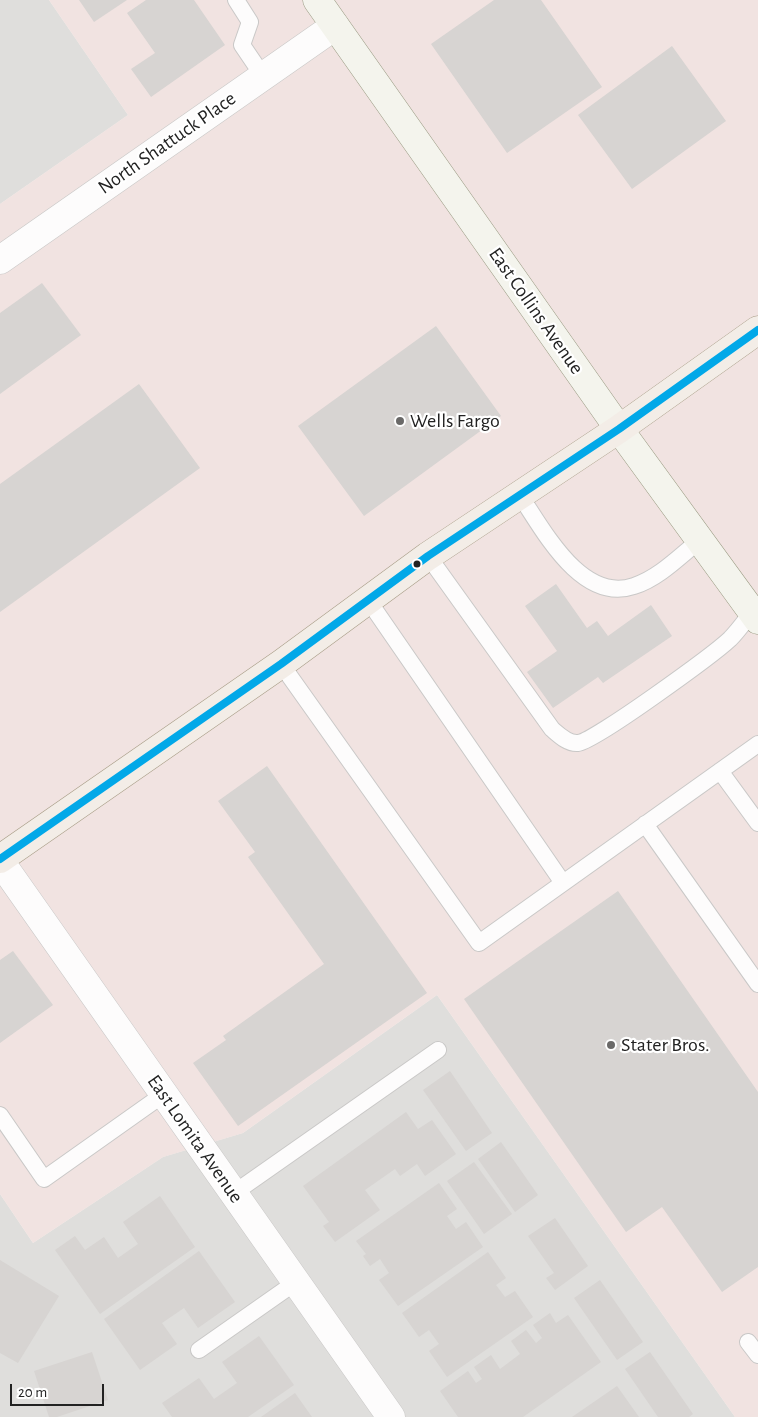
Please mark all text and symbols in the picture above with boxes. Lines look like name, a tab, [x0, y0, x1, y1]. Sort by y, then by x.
street label: North Shattuck Place	[93, 86, 241, 200]
street label: East Collins Avenue	[483, 243, 589, 379]
place label: Wells Fargo	[410, 409, 500, 433]
marker: Wells Fargo	[394, 415, 406, 427]
unlabelled marker	[412, 559, 422, 569]
place label: Stater Bros.	[621, 1033, 710, 1057]
marker: Stater Bros.	[605, 1039, 617, 1051]
street label: East Lomita Avenue	[142, 1070, 248, 1208]
scale bar	[12, 1374, 106, 1406]
text: 20 m	[18, 1385, 47, 1400]

